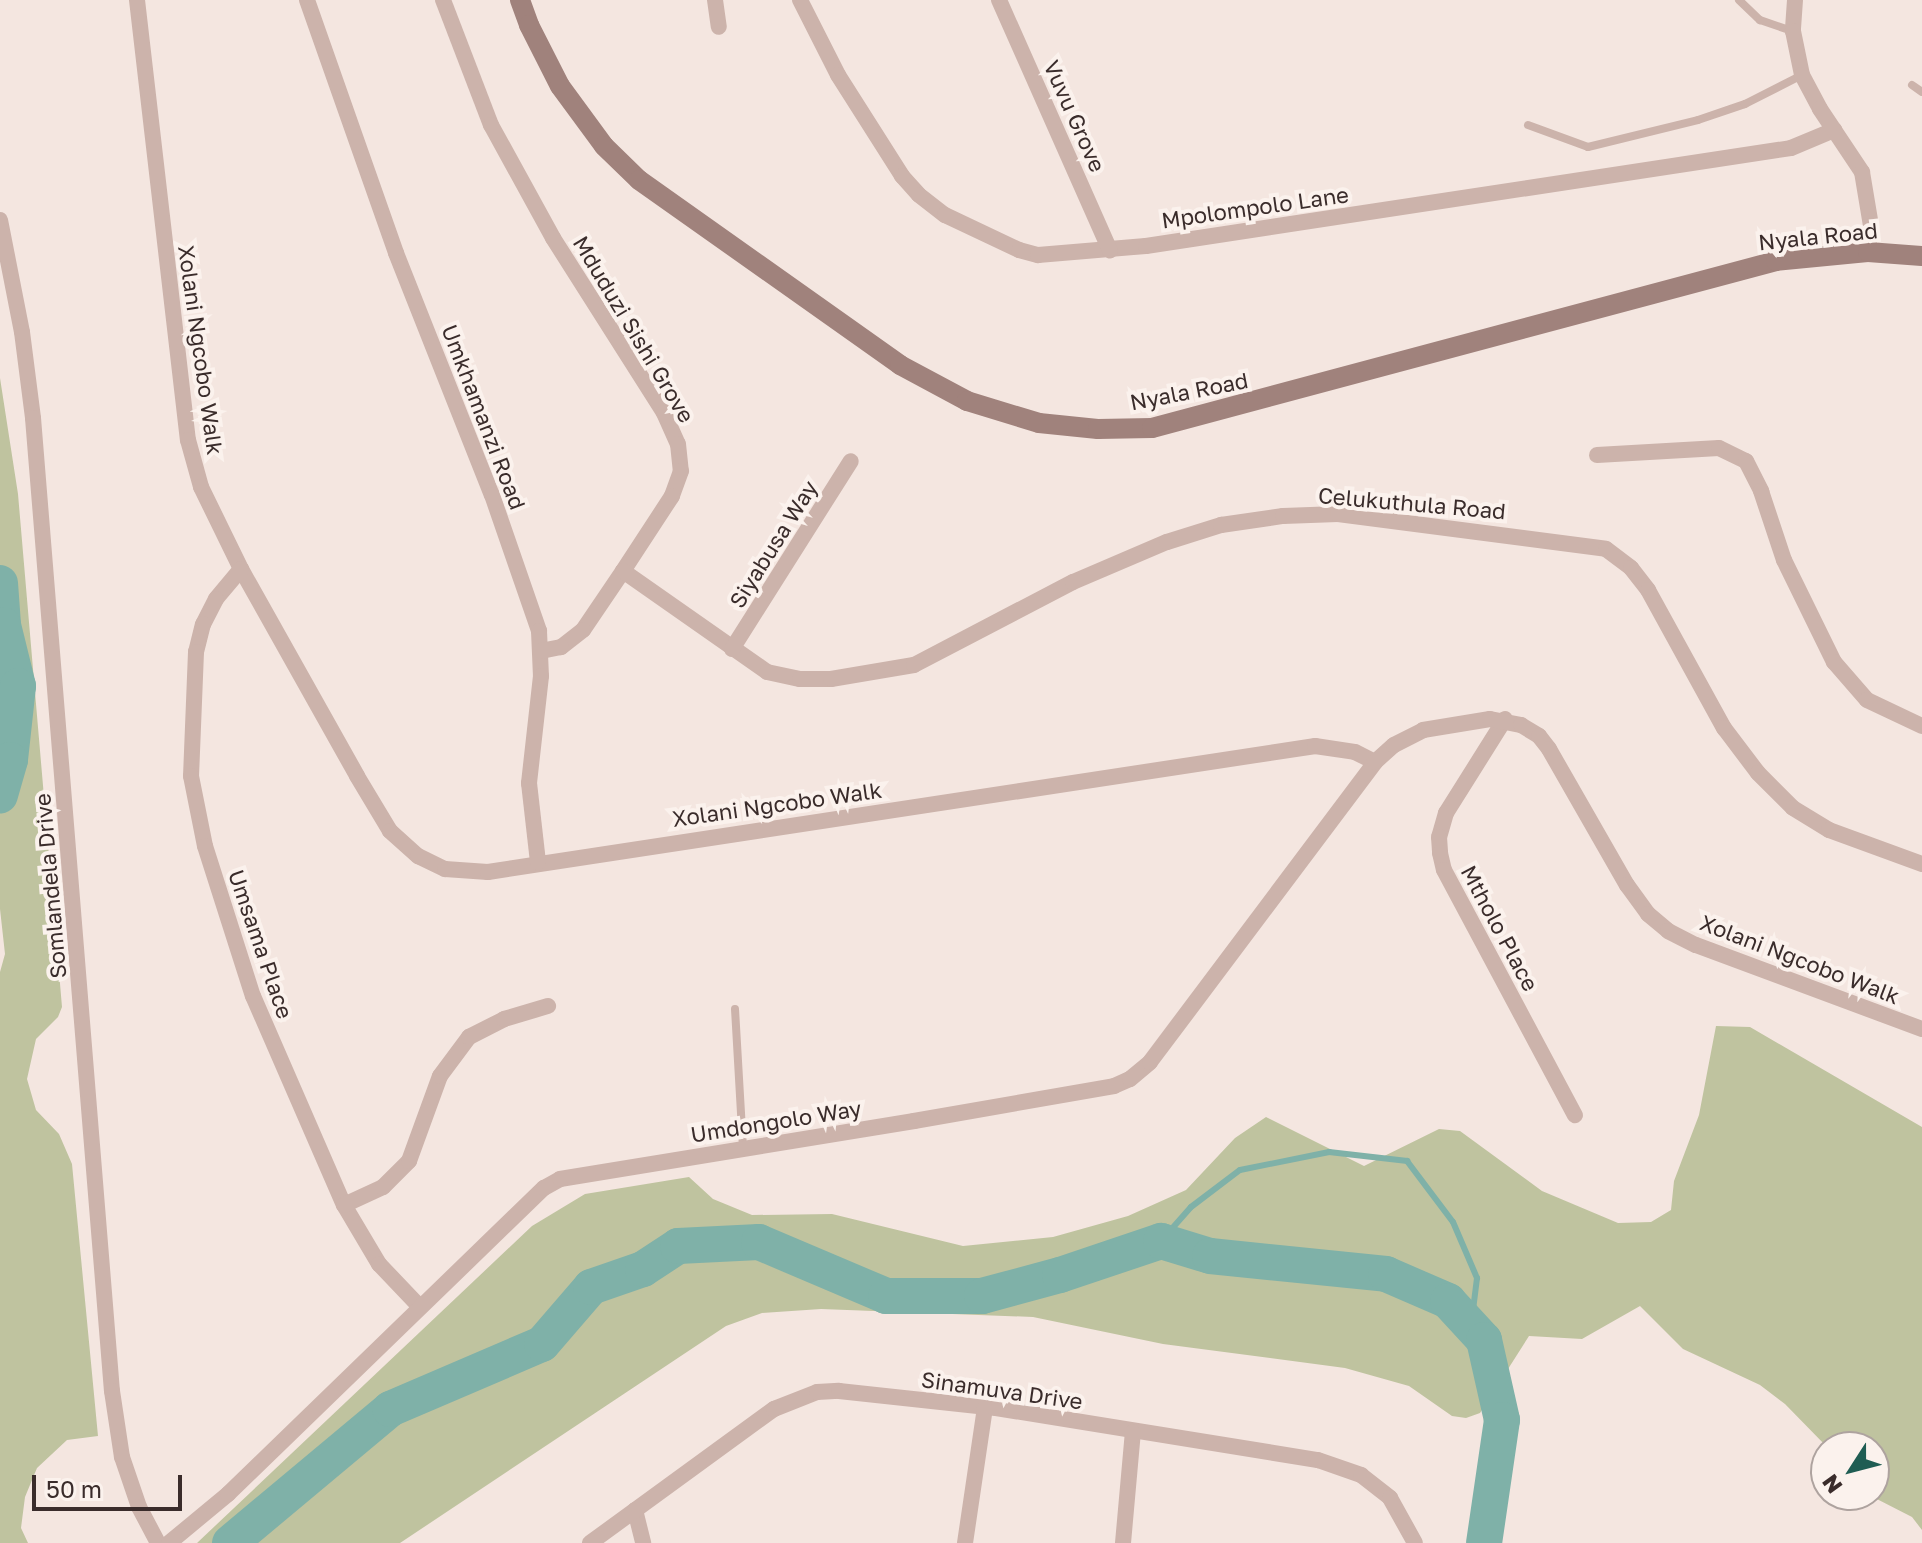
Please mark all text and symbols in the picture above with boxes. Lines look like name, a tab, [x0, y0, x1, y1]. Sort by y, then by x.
street label: Vuvu Grove	[1039, 56, 1111, 176]
street label: Mpolompolo Lane	[1160, 181, 1350, 233]
street label: Nyala Road	[1757, 217, 1879, 255]
street label: Mduduzi Sishi Grove	[568, 231, 700, 427]
street label: Xolani Ngcobo Walk	[173, 243, 229, 457]
street label: Umkhamanzi Road	[437, 321, 531, 513]
street label: Nyala Road	[1128, 367, 1250, 415]
street label: Siyabusa Way	[723, 476, 823, 612]
street label: Celukuthula Road	[1317, 482, 1507, 524]
street label: Xolani Ngcobo Walk	[670, 776, 884, 832]
street label: Somlandela Drive	[29, 792, 71, 980]
street label: Mtholo Place	[1456, 861, 1544, 995]
street label: Umsama Place	[223, 866, 299, 1022]
street label: Xolani Ngcobo Walk	[1697, 909, 1903, 1009]
street label: Umdongolo Way	[689, 1094, 863, 1148]
street label: Sinamuva Drive	[920, 1366, 1084, 1414]
north arrow	[1810, 1431, 1890, 1511]
scale bar	[36, 1459, 186, 1509]
text: N	[1816, 1470, 1848, 1499]
text: 50 m	[46, 1474, 102, 1503]

